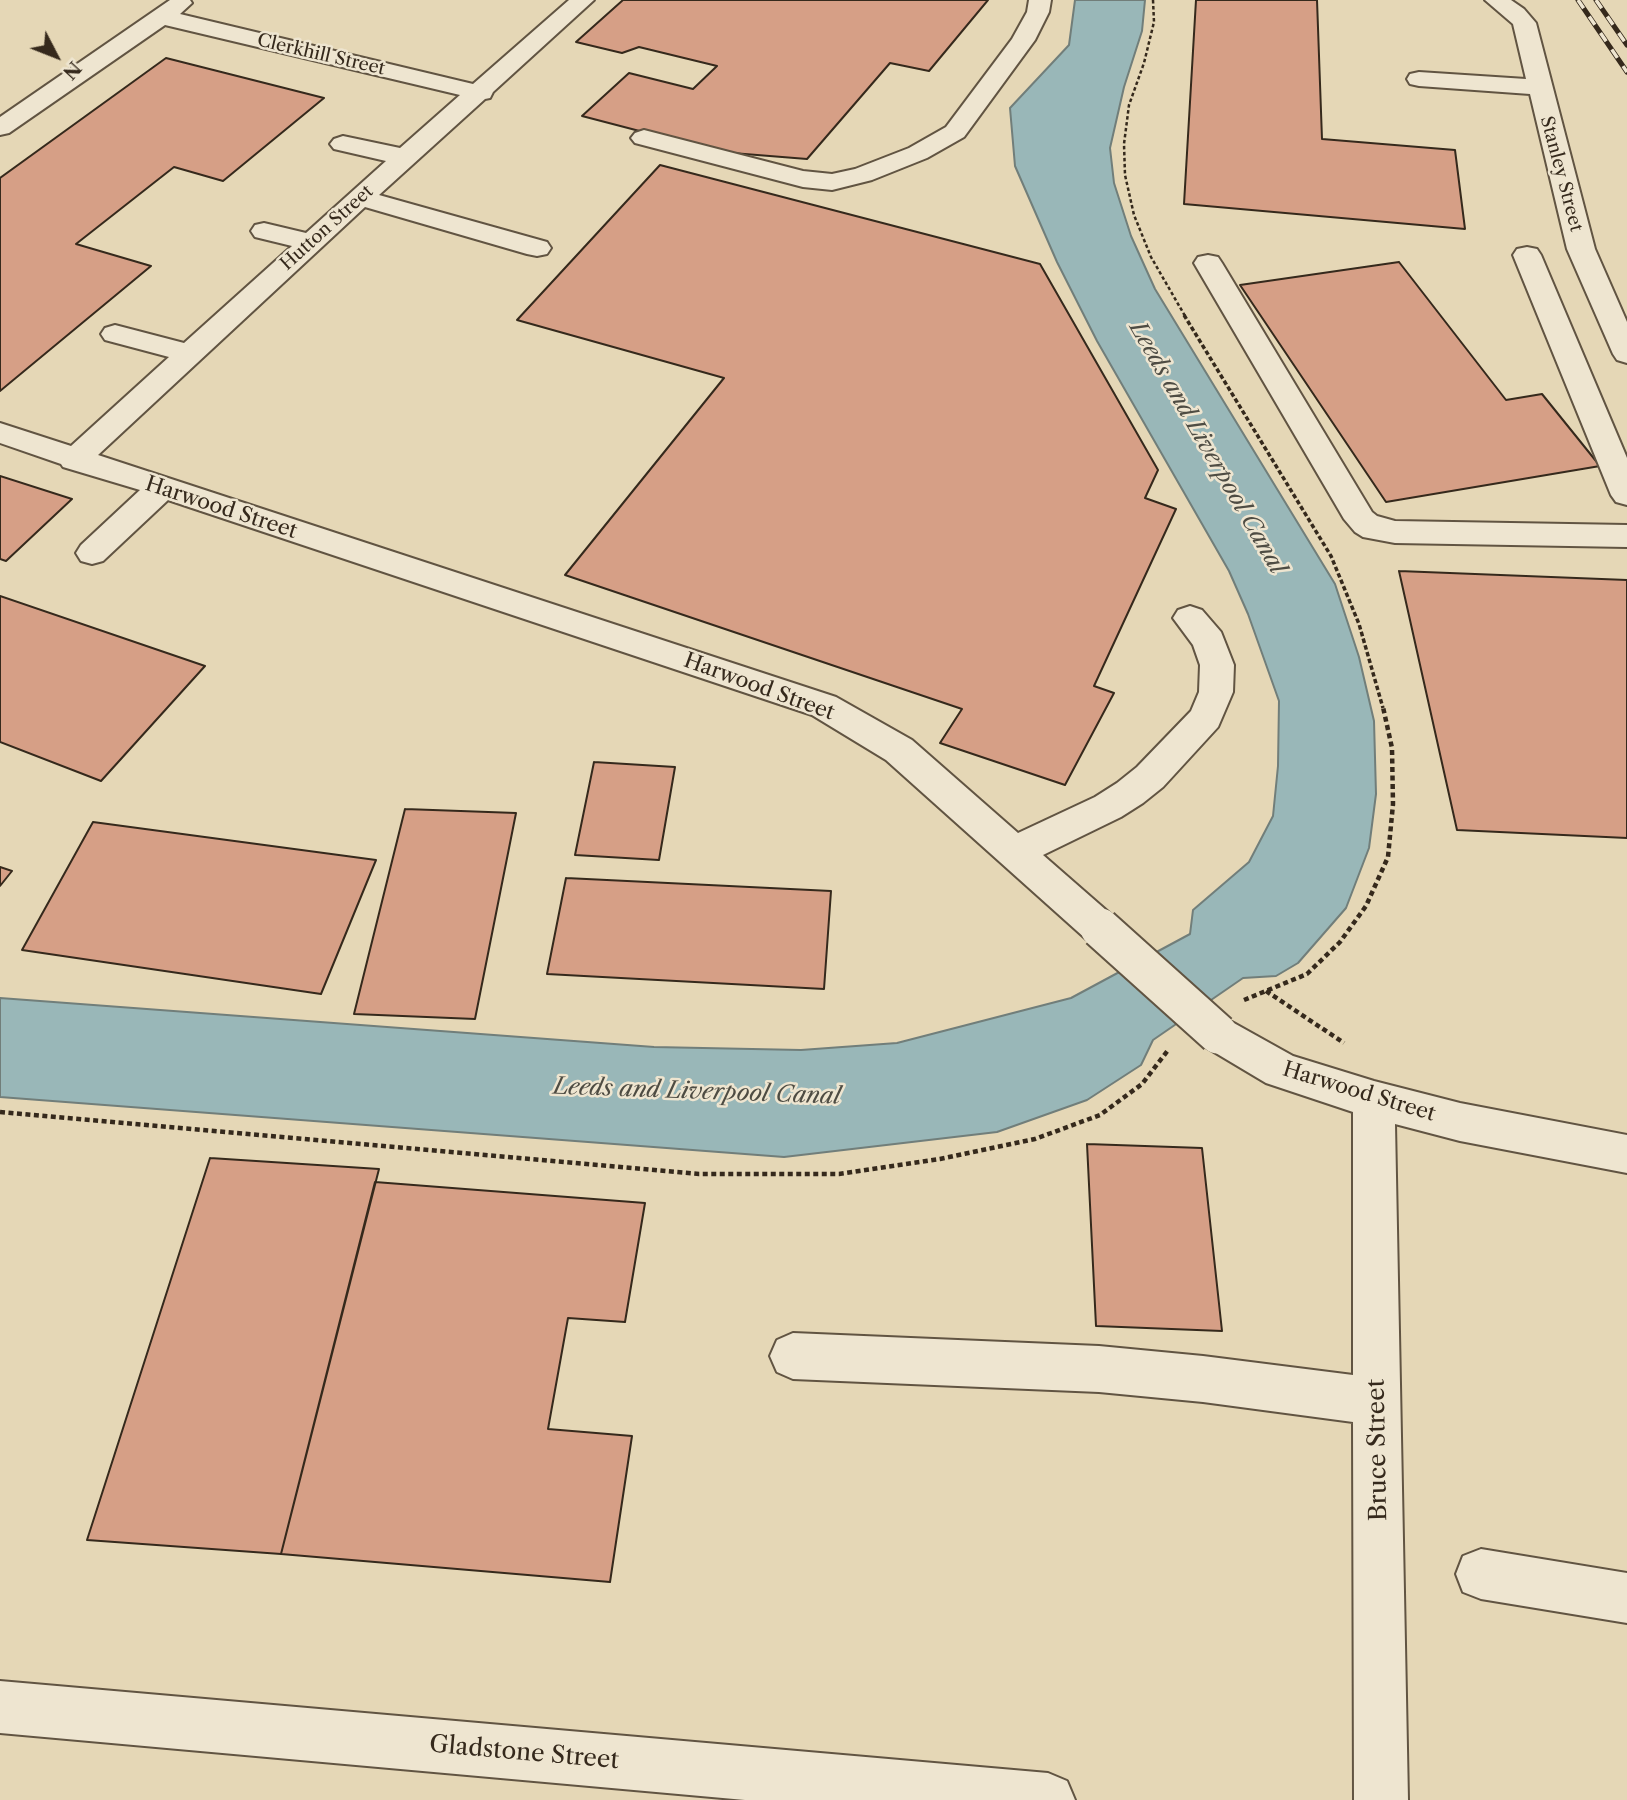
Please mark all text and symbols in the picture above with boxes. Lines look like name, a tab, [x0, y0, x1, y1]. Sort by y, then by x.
north arrow	[21, 21, 91, 91]
street label: Clerkhill Street	[255, 30, 387, 80]
text: N	[58, 57, 86, 84]
street label: Stanley Street	[1535, 114, 1587, 234]
street label: Hutton Street	[276, 181, 378, 275]
water label: Leeds and Liverpool Canal	[1123, 316, 1291, 580]
street label: Harwood Street	[142, 472, 300, 544]
street label: Harwood Street	[680, 648, 838, 726]
street label: Harwood Street	[1280, 1057, 1438, 1127]
water label: Leeds and Liverpool Canal	[553, 1073, 841, 1111]
street label: Bruce Street	[1362, 1379, 1394, 1521]
street label: Gladstone Street	[428, 1730, 620, 1776]

